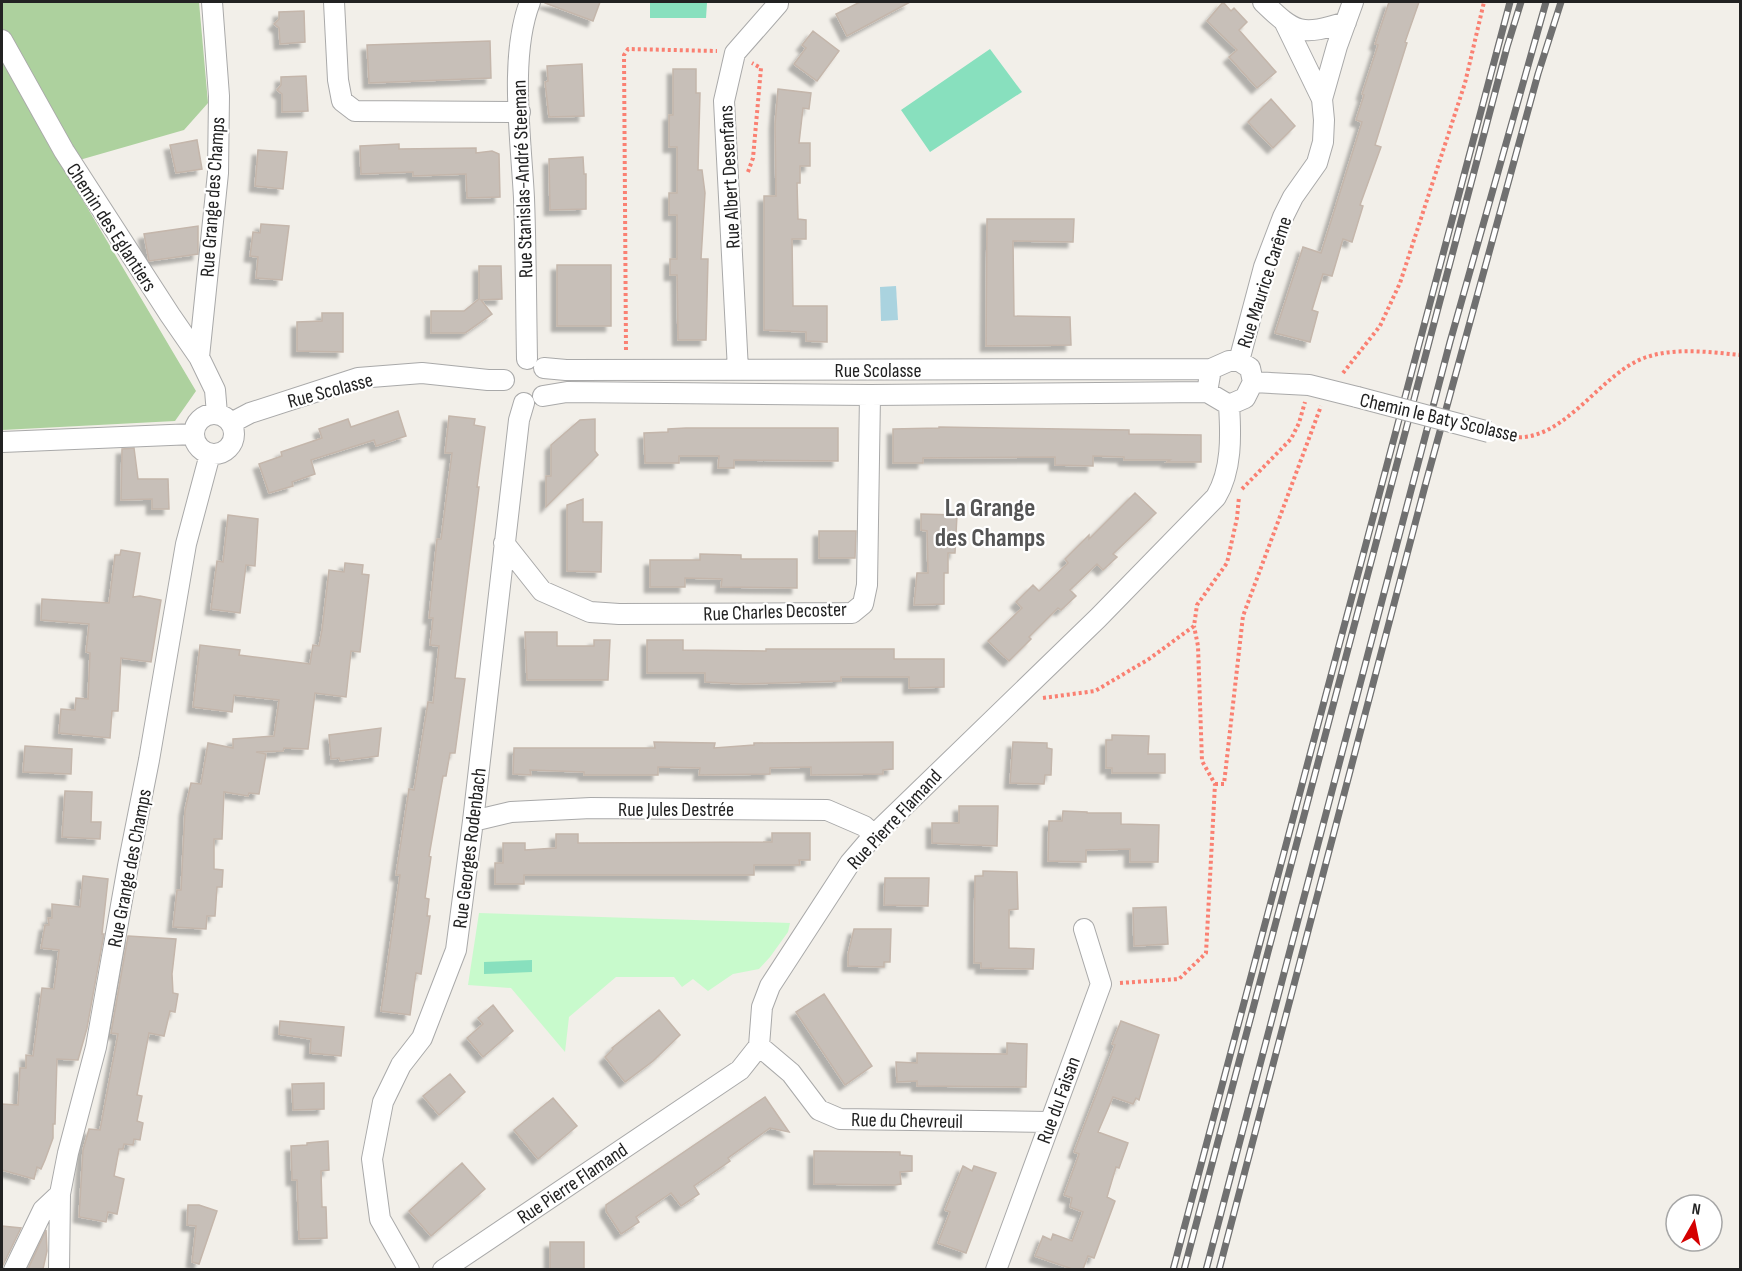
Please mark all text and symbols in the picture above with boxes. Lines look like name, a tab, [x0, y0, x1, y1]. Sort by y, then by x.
street label: Rue Stanislas-André Steeman	[508, 79, 538, 278]
street label: Rue Albert Desenfans	[714, 105, 746, 249]
street label: Rue Grange des Champs	[195, 116, 231, 278]
street label: Chemin des Eglantiers	[61, 159, 162, 296]
street label: Rue Maurice Carême	[1232, 214, 1297, 351]
street label: Rue Scolasse	[834, 359, 922, 383]
street label: Rue Scolasse	[285, 368, 375, 414]
street label: Chemin le Baty Scolasse	[1357, 388, 1520, 448]
district label: La Grange des Champs	[935, 493, 1045, 554]
street label: Rue Charles Decoster	[703, 597, 847, 626]
street label: Rue Pierre Flamand	[842, 765, 947, 875]
street label: Rue Georges Rodenbach	[448, 767, 492, 930]
street label: Rue Grange des Champs	[103, 787, 157, 949]
street label: Rue Jules Destrée	[618, 798, 734, 822]
street label: Rue du Faisan	[1032, 1054, 1086, 1147]
street label: Rue du Chevreuil	[851, 1108, 963, 1134]
street label: Rue Pierre Flamand	[513, 1138, 632, 1230]
north arrow	[1664, 1193, 1724, 1253]
text: N	[1690, 1200, 1702, 1220]

